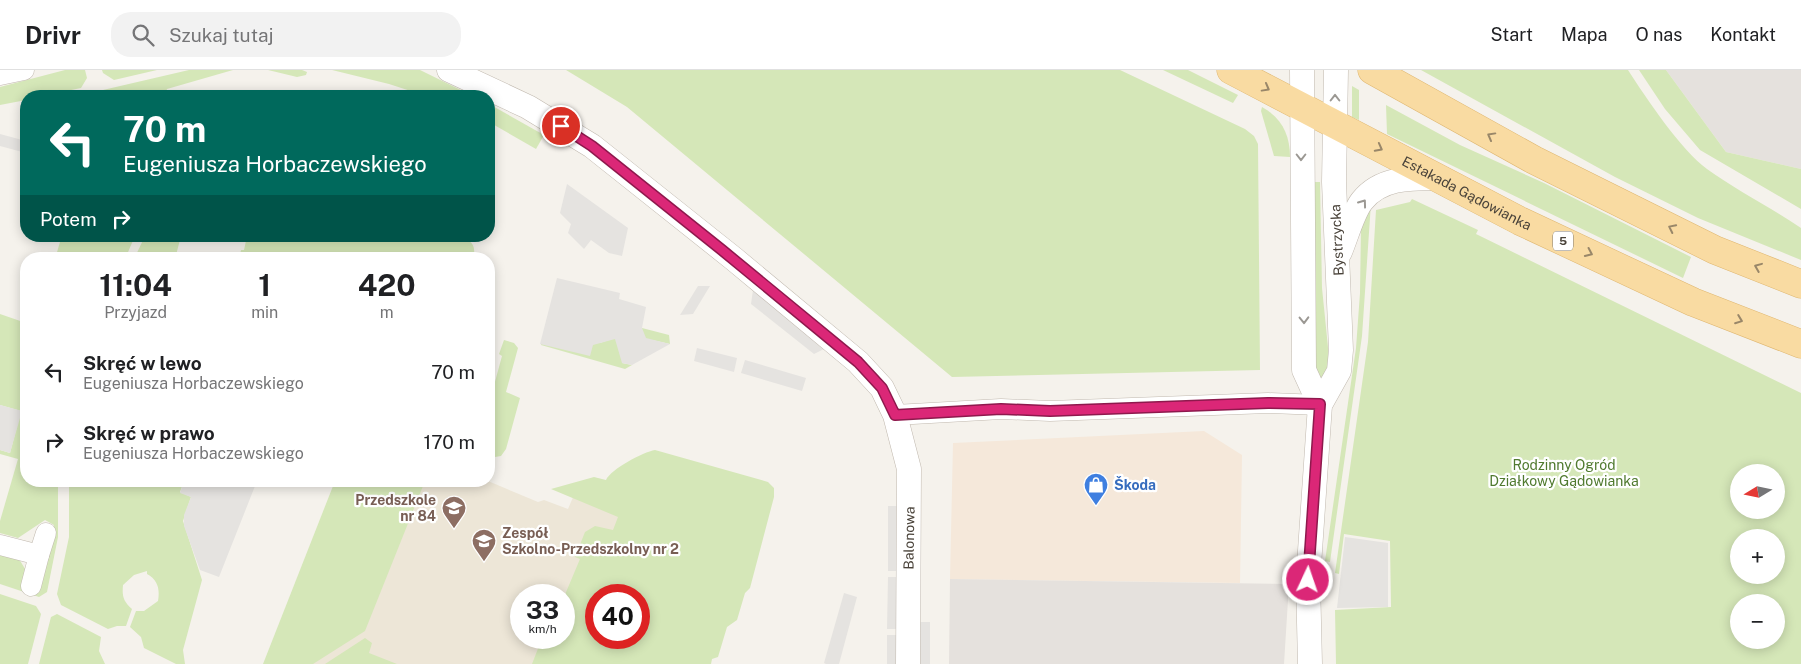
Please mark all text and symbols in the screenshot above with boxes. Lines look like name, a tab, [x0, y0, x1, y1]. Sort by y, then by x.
search box	[111, 12, 461, 57]
text: Drivr	[25, 21, 81, 49]
icon: search	[129, 21, 157, 49]
text: Szukaj tutaj	[169, 24, 273, 46]
text: Start	[1491, 24, 1533, 45]
text: Mapa	[1561, 24, 1607, 45]
text: O nas	[1635, 24, 1682, 45]
text: Kontakt	[1710, 24, 1776, 45]
one-way arrow	[1261, 82, 1270, 92]
one-way arrow	[1330, 94, 1340, 102]
pin	[540, 105, 582, 147]
text: 70 m	[123, 109, 206, 150]
icon: left	[40, 110, 105, 175]
icon: arrive	[547, 112, 575, 140]
one-way arrow	[1487, 132, 1496, 142]
one-way arrow	[1373, 142, 1382, 152]
text: Eugeniusza Horbaczewskiego	[123, 151, 427, 177]
street label: Estakada Gądowianka	[1399, 153, 1534, 233]
one-way arrow	[1296, 154, 1306, 161]
one-way arrow	[1357, 199, 1366, 209]
street label: Bystrzycka	[1327, 204, 1347, 276]
icon: right	[107, 205, 135, 233]
text: Potem	[40, 208, 97, 230]
one-way arrow	[1668, 224, 1677, 234]
road number: 5	[1553, 232, 1573, 250]
one-way arrow	[1584, 247, 1593, 257]
one-way arrow	[1754, 263, 1763, 273]
text: 11:04	[99, 267, 172, 303]
text: 1	[258, 267, 271, 303]
text: 420	[358, 267, 416, 303]
text: Przyjazd	[104, 303, 167, 322]
text: min	[251, 303, 278, 322]
text: m	[380, 303, 394, 322]
one-way arrow	[1734, 313, 1743, 324]
one-way arrow	[1298, 316, 1309, 324]
text: Skręć w lewo	[83, 352, 202, 374]
icon: left	[40, 358, 68, 386]
text: 70 m	[431, 361, 475, 383]
text: Eugeniusza Horbaczewskiego	[83, 374, 304, 393]
text: Skręć w prawo	[83, 422, 215, 444]
icon: right	[40, 428, 68, 456]
text: 170 m	[424, 431, 475, 453]
text: Eugeniusza Horbaczewskiego	[83, 444, 304, 463]
park label: Rodzinny Ogród Działkowy Gądowianka	[1489, 457, 1639, 489]
north arrow	[1730, 464, 1785, 519]
map controls	[1730, 464, 1785, 649]
shop icon: Škoda	[1083, 472, 1109, 506]
place label: Škoda	[1114, 476, 1156, 493]
place label: Przedszkole nr 84	[355, 492, 436, 524]
school or university icon: Przedszkole nr 84	[441, 495, 467, 529]
street label: Balonowa	[900, 506, 918, 570]
place label: Zespół Szkolno-Przedszkolny nr 2	[502, 525, 679, 557]
school or university icon: Zespół Szkolno-Przedszkolny nr 2	[471, 528, 497, 562]
button: +	[1730, 529, 1785, 584]
position arrow	[1281, 553, 1333, 605]
speed limit sign: 40	[585, 584, 650, 649]
button: −	[1730, 594, 1785, 649]
text: 33	[526, 595, 559, 625]
text: km/h	[528, 622, 557, 636]

